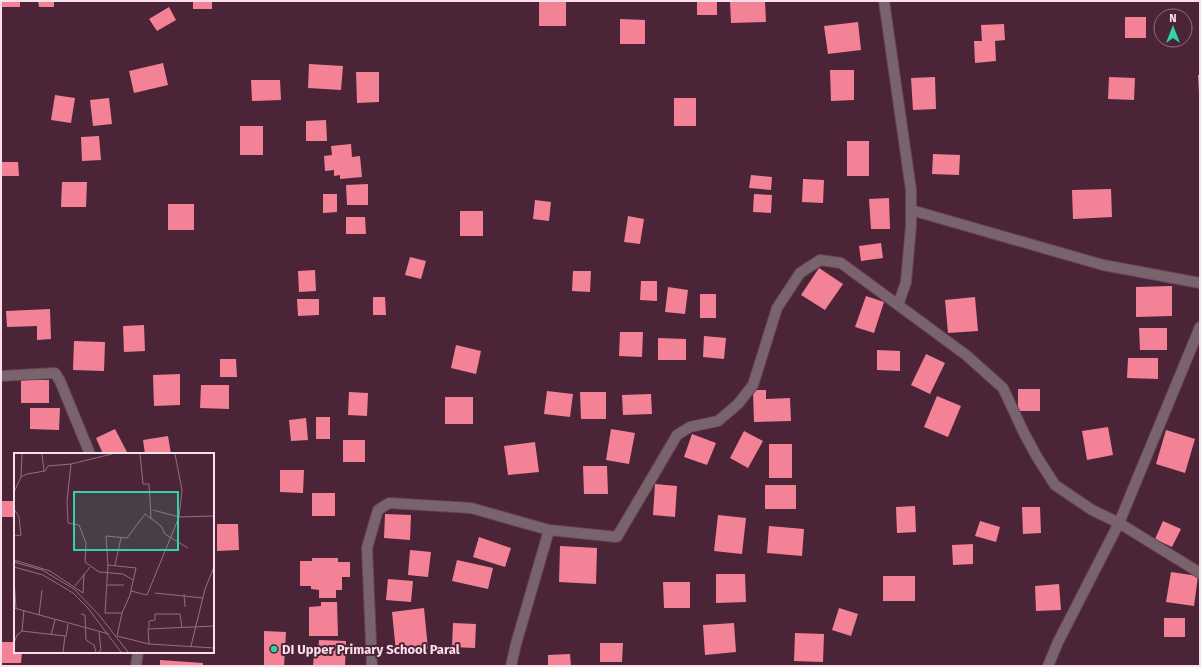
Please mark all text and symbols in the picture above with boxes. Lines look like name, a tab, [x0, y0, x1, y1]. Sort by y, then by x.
north arrow	[1153, 8, 1193, 48]
text: N	[1169, 12, 1177, 25]
inset map	[14, 453, 214, 653]
place label: DI Upper Primary School Paral	[282, 642, 460, 657]
marker: DI Upper Primary School Paral	[269, 644, 279, 654]

